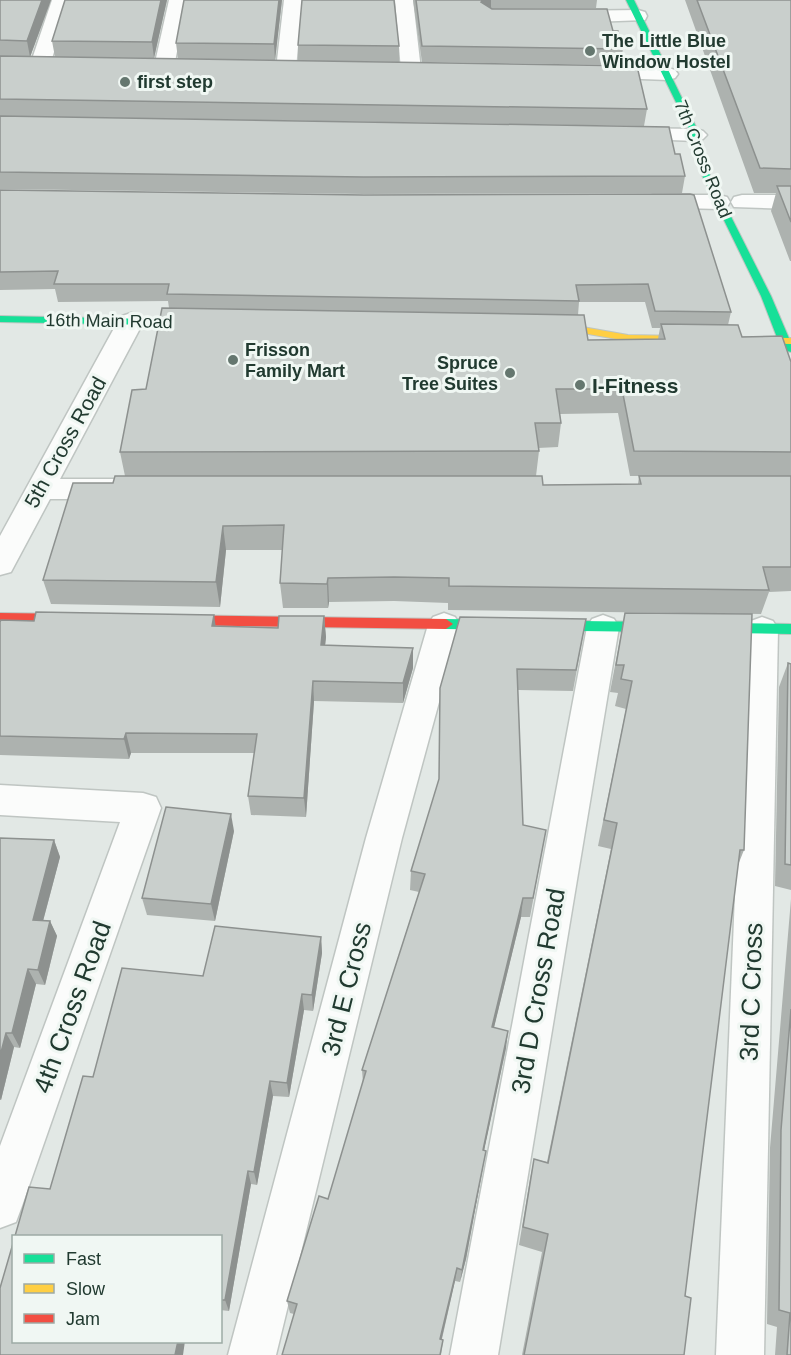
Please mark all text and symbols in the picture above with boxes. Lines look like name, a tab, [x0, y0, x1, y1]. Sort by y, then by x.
place label: The Little Blue Window Hostel	[602, 31, 731, 72]
marker: The Little Blue Window Hostel	[583, 44, 597, 58]
place label: first step	[137, 72, 213, 92]
marker: first step	[118, 75, 132, 89]
street label: 7th Cross Road	[670, 97, 736, 221]
street label: 16th Main Road	[45, 310, 173, 332]
place label: Frisson Family Mart	[245, 340, 345, 381]
marker: Frisson Family Mart	[226, 353, 240, 367]
place label: Spruce Tree Suites	[402, 353, 498, 394]
marker: Spruce Tree Suites	[503, 366, 517, 380]
street label: 5th Cross Road	[20, 373, 110, 511]
place label: I-Fitness	[592, 374, 678, 397]
marker: I-Fitness	[573, 378, 587, 392]
street label: 3rd D Cross Road	[505, 886, 571, 1096]
street label: 4th Cross Road	[27, 917, 117, 1097]
street label: 3rd E Cross	[315, 919, 377, 1059]
street label: 3rd C Cross	[734, 922, 768, 1062]
legend	[12, 1235, 222, 1343]
text: Fast	[66, 1249, 101, 1269]
text: Slow	[66, 1279, 106, 1299]
text: Jam	[66, 1309, 100, 1329]

